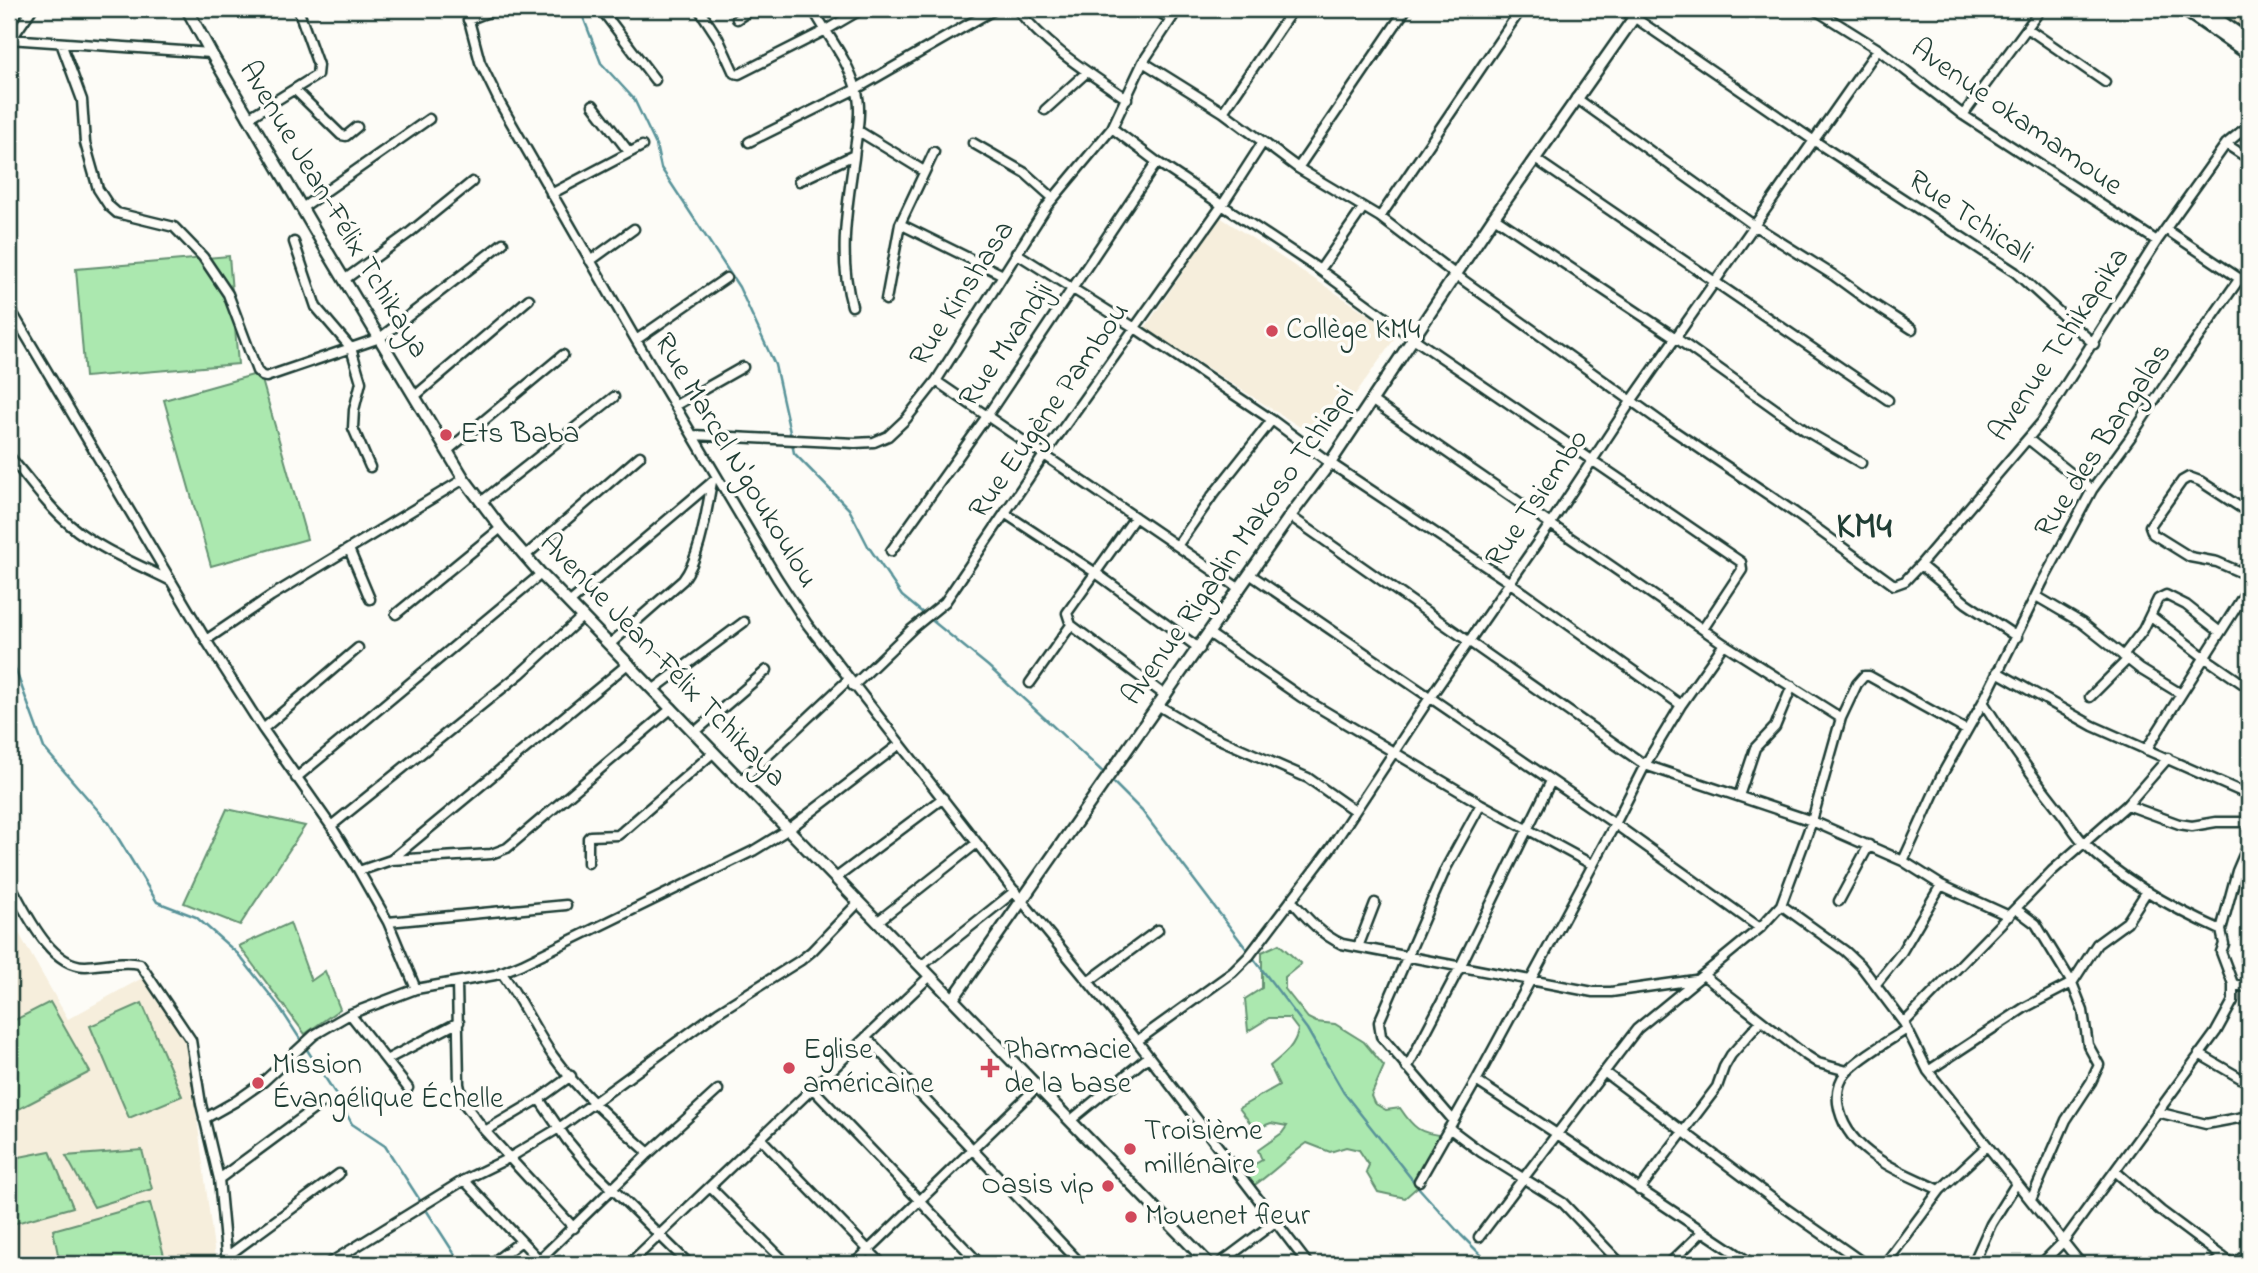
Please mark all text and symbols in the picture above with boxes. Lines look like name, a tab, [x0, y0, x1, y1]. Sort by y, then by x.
street label: Avenue okamamoue	[1901, 28, 2132, 208]
street label: Avenue Jean-Félix Tchikaya	[227, 53, 439, 367]
street label: Rue Tchicali	[1898, 160, 2042, 276]
street label: Rue Kinshasa	[899, 212, 1027, 376]
street label: Avenue Tchikapika	[1978, 239, 2142, 451]
street label: Rue Mvandji	[949, 273, 1065, 417]
street label: Rue Eugène Pambou	[959, 293, 1141, 529]
place label: Collège KM4	[1286, 309, 1420, 353]
marker: Collège KM4	[1264, 323, 1280, 339]
street label: Rue Marcel N'goukoulou	[641, 325, 829, 597]
street label: Rue des Bangalas	[2024, 335, 2184, 547]
street label: Avenue Rigadin Makoso Tchiapi	[1111, 377, 1367, 715]
place label: Ets Baba	[460, 413, 579, 457]
street label: Rue Tsiembo	[1475, 421, 1601, 577]
marker: Ets Baba	[438, 427, 454, 443]
district label: KM4	[1836, 501, 1893, 555]
street label: Avenue Jean-Félix Tchikaya	[528, 523, 796, 799]
place label: Eglise américaine	[803, 1029, 934, 1107]
place label: Pharmacie de la base	[1004, 1029, 1132, 1107]
place label: Mission Évangélique Échelle	[272, 1044, 504, 1122]
marker: Eglise américaine	[781, 1060, 797, 1076]
marker: Pharmacie de la base	[982, 1060, 998, 1076]
marker: Mission Évangélique Échelle	[250, 1075, 266, 1091]
place label: Troisième millénaire	[1144, 1110, 1263, 1188]
marker: Troisième millénaire	[1122, 1141, 1138, 1157]
place label: Oasis vip	[981, 1164, 1094, 1208]
marker: Oasis vip	[1100, 1178, 1116, 1194]
place label: Mouenet fleur	[1145, 1195, 1311, 1239]
marker: Mouenet fleur	[1123, 1209, 1139, 1225]

